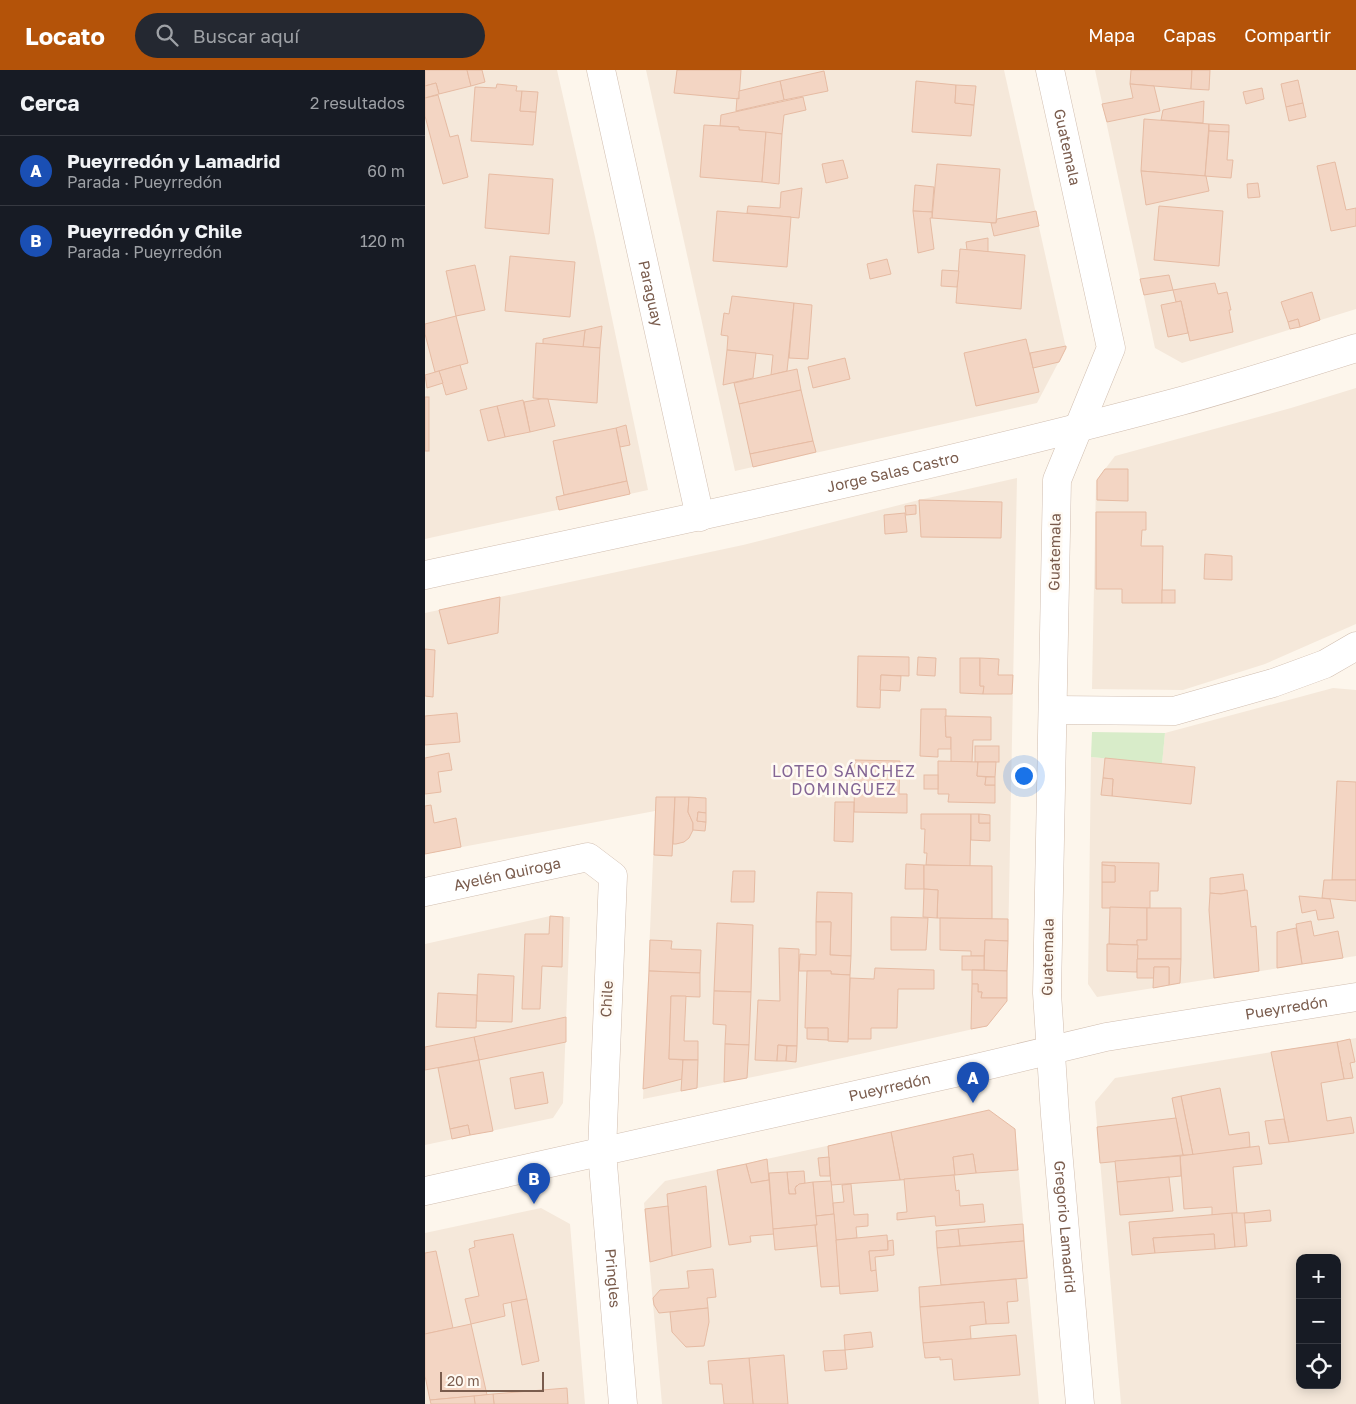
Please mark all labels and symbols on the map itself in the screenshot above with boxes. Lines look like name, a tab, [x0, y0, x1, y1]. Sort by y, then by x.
street label: Guatemala	[1051, 107, 1085, 187]
street label: Paraguay	[635, 259, 668, 329]
street label: Jorge Salas Castro	[825, 447, 961, 496]
street label: Guatemala	[1044, 513, 1064, 591]
district label: LOTEO SÁNCHEZ DOMINGUEZ	[772, 761, 916, 799]
your location	[1011, 763, 1037, 789]
street label: Ayelén Quiroga	[452, 853, 562, 894]
street label: Guatemala	[1037, 918, 1057, 996]
street label: Chile	[596, 980, 616, 1018]
street label: Pueyrredón	[1244, 992, 1329, 1023]
pin: A	[957, 1062, 989, 1103]
street label: Pueyrredón	[847, 1069, 932, 1104]
street label: Gregorio Lamadrid	[1051, 1160, 1080, 1294]
pin: B	[518, 1163, 550, 1204]
street label: Pringles	[602, 1248, 625, 1309]
scale bar	[440, 1369, 544, 1392]

